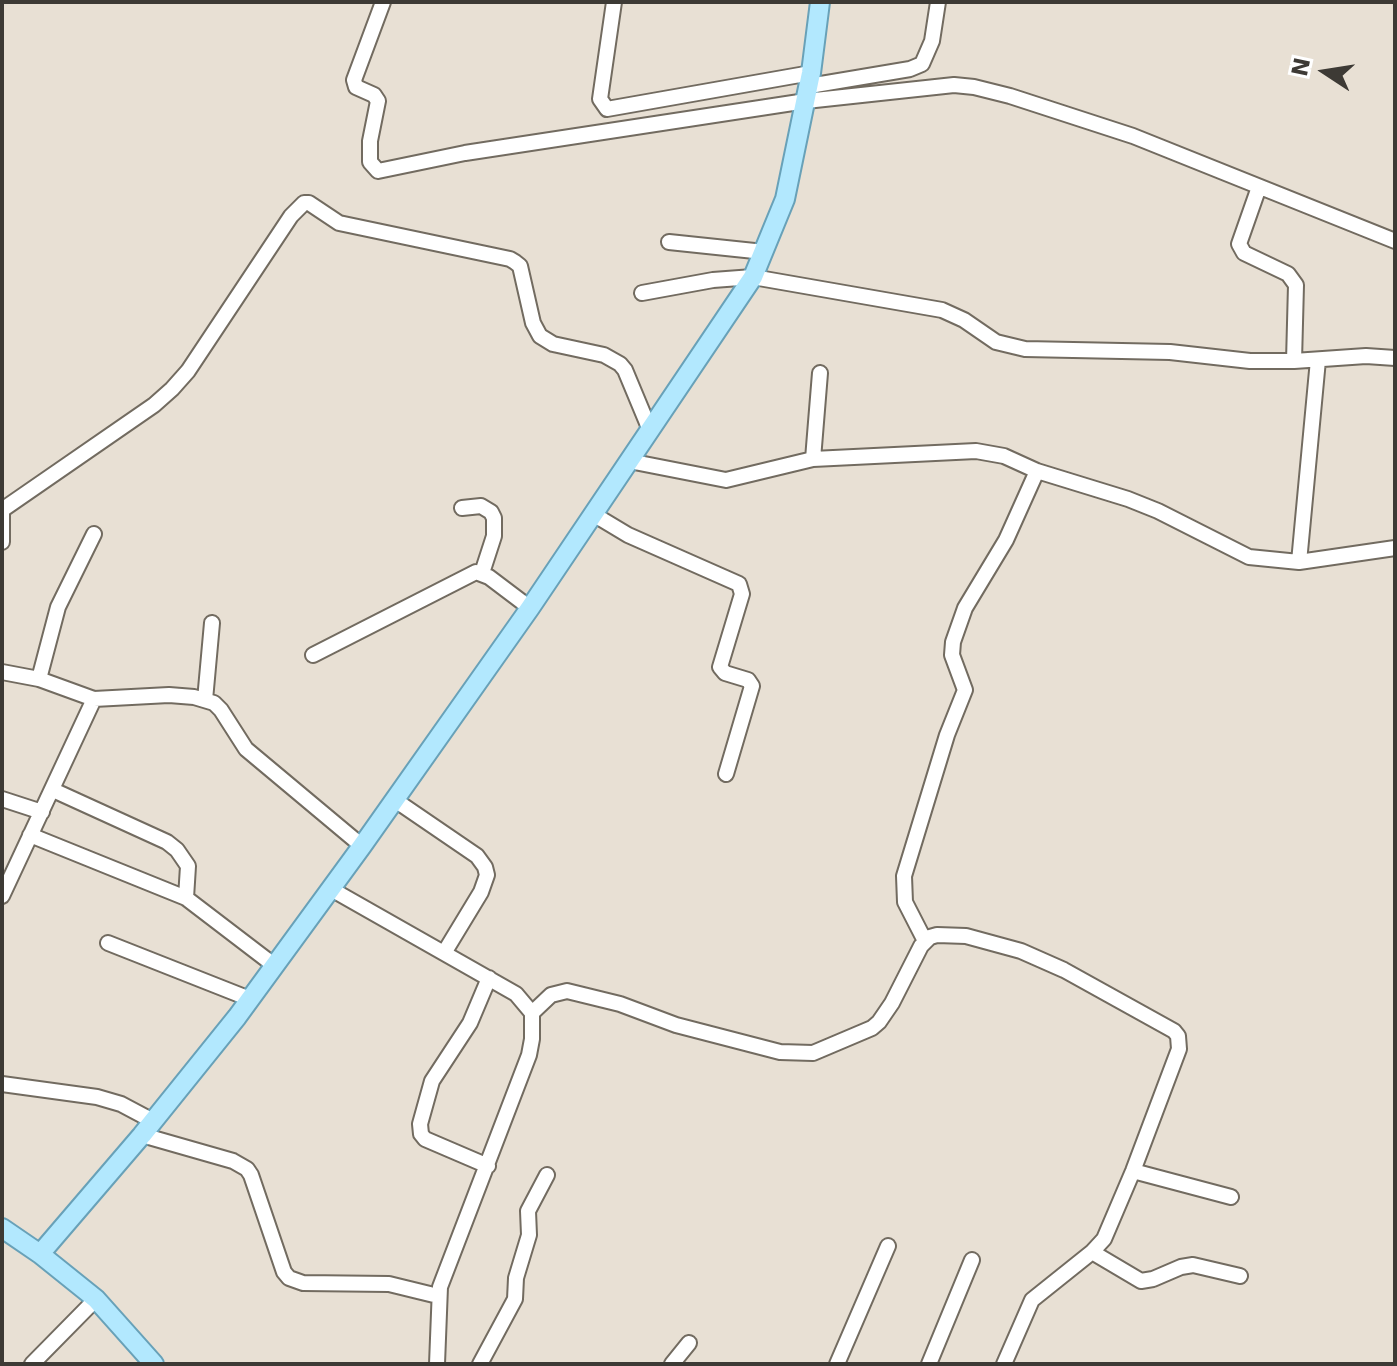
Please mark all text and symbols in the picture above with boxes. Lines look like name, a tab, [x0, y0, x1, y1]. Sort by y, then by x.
north arrow	[1285, 32, 1365, 112]
text: N	[1287, 55, 1315, 79]

